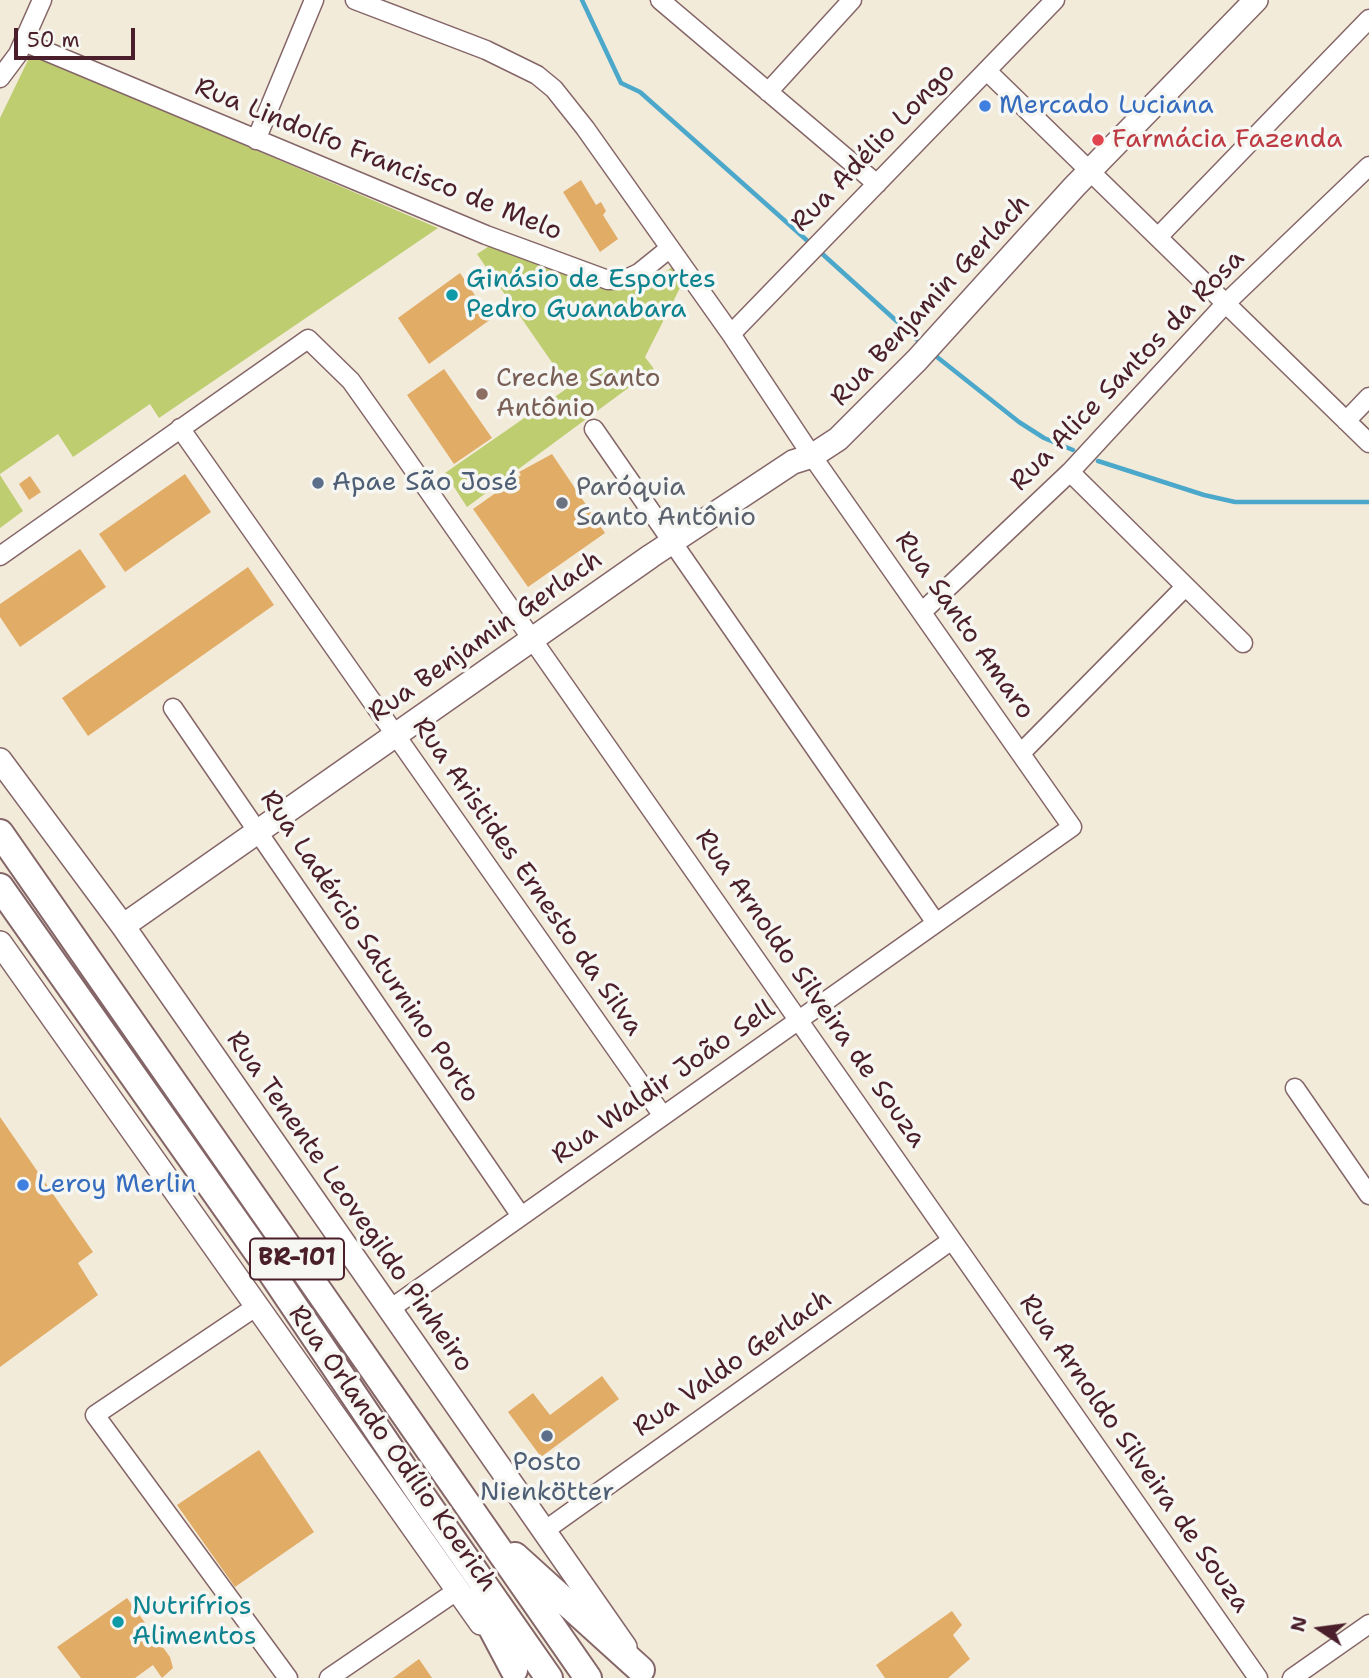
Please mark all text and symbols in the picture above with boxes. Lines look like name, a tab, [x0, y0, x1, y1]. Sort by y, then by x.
scale bar	[18, 14, 138, 58]
text: 50 m	[27, 26, 80, 54]
street label: Rua Adélio Longo	[785, 57, 963, 239]
street label: Rua Lindolfo Francisco de Melo	[190, 72, 566, 248]
place label: Mercado Luciana	[999, 90, 1214, 122]
marker: Mercado Luciana	[977, 98, 993, 114]
place label: Farmácia Fazenda	[1112, 124, 1342, 156]
marker: Farmácia Fazenda	[1090, 132, 1106, 148]
street label: Rua Benjamin Gerlach	[825, 189, 1037, 413]
street label: Rua Alice Santos da Rosa	[1004, 244, 1252, 498]
place label: Ginásio de Esportes Pedro Guanabara	[466, 264, 716, 326]
marker: Ginásio de Esportes Pedro Guanabara	[444, 287, 460, 303]
place label: Creche Santo Antônio	[496, 363, 661, 424]
marker: Creche Santo Antônio	[474, 386, 490, 402]
place label: Apae São José	[332, 467, 518, 499]
place label: Paróquia Santo Antônio	[576, 472, 756, 534]
marker: Apae São José	[310, 475, 326, 491]
marker: Paróquia Santo Antônio	[554, 495, 570, 511]
street label: Rua Santo Amaro	[888, 526, 1040, 726]
street label: Rua Benjamin Gerlach	[363, 545, 609, 729]
street label: Rua Aristides Ernesto da Silva	[405, 712, 649, 1042]
street label: Rua Ladércio Saturnino Porto	[253, 785, 485, 1109]
street label: Rua Arnoldo Silveira de Souza	[688, 824, 932, 1154]
street label: Rua Waldir João Sell	[547, 994, 781, 1172]
street label: Rua Tenente Leovegildo Pinheiro	[219, 1026, 479, 1378]
place label: Leroy Merlin	[37, 1169, 196, 1201]
marker: Leroy Merlin	[15, 1177, 31, 1193]
road number: BR-101	[250, 1238, 344, 1280]
street label: Rua Valdo Gerlach	[628, 1284, 838, 1444]
street label: Rua Arnoldo Silveira de Souza	[1012, 1289, 1256, 1619]
street label: Rua Orlando Odílio Koerich	[281, 1300, 503, 1598]
marker: Posto Nienkötter	[539, 1428, 555, 1444]
place label: Posto Nienkötter	[480, 1447, 614, 1508]
place label: Nutrifrios Alimentos	[132, 1591, 257, 1652]
north arrow	[1285, 1594, 1355, 1664]
marker: Nutrifrios Alimentos	[110, 1614, 126, 1630]
text: N	[1285, 1614, 1313, 1634]

